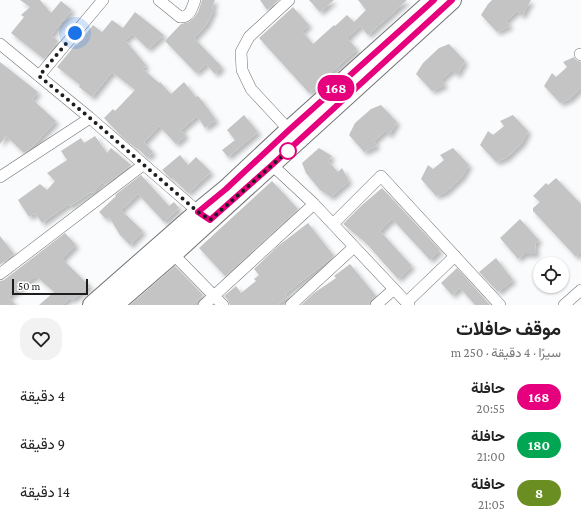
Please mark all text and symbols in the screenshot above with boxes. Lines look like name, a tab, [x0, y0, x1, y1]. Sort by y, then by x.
your location	[65, 23, 85, 43]
line badge: 168	[313, 75, 359, 101]
text: 168	[325, 80, 347, 96]
unlabelled marker	[279, 142, 297, 160]
map controls	[533, 257, 569, 293]
button: locate	[533, 257, 569, 293]
scale bar	[12, 277, 88, 296]
text: 50 m	[18, 280, 40, 292]
button: heart	[20, 318, 62, 360]
text: موقف حافلات	[456, 318, 561, 339]
text: سيرًا · 4 دقيقة · 250 m	[451, 345, 561, 360]
text: حافلة	[471, 380, 505, 396]
text: 4 دقيقة	[20, 388, 65, 404]
text: 168	[528, 389, 550, 405]
text: 20:55	[476, 401, 505, 416]
text: حافلة	[471, 428, 505, 444]
text: 9 دقيقة	[20, 436, 65, 452]
text: 180	[528, 437, 550, 453]
text: 21:00	[477, 449, 505, 464]
text: حافلة	[471, 476, 505, 492]
text: 14 دقيقة	[20, 484, 70, 500]
text: 8	[535, 485, 543, 501]
text: 21:05	[478, 497, 505, 512]

